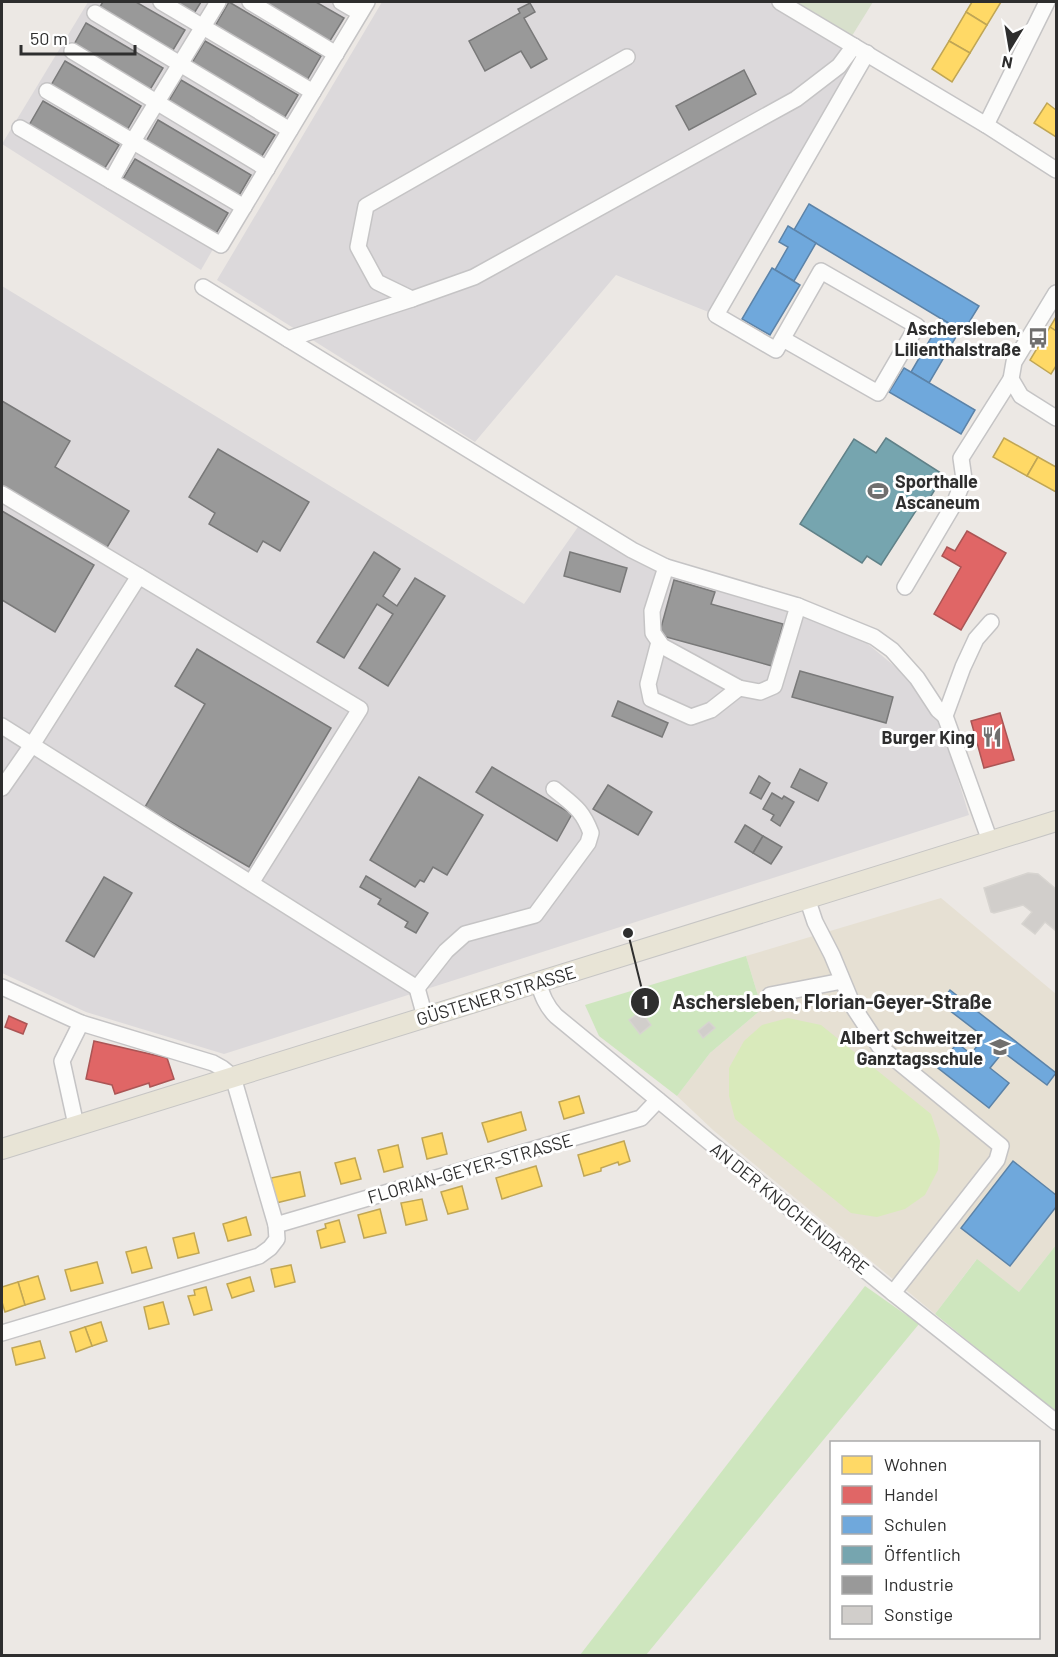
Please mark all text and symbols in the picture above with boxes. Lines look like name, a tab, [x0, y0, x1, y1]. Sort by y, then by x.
scale bar	[21, 18, 135, 56]
north arrow	[980, 18, 1040, 78]
text: 50 m	[30, 27, 68, 49]
text: N	[1000, 53, 1014, 74]
place label: Aschersleben, Lilienthalstraße	[895, 317, 1021, 360]
bus stop icon: Aschersleben, Lilienthalstraße	[1026, 326, 1050, 350]
place label: Sporthalle Ascaneum	[895, 470, 980, 513]
sports icon: Sporthalle Ascaneum	[866, 479, 890, 503]
restaurant icon: Burger King	[980, 725, 1004, 749]
place label: Burger King	[882, 726, 975, 748]
street label: GÜSTENER STRASSE	[414, 960, 578, 1030]
callout: Aschersleben, Florian-Geyer-Straße	[630, 983, 1004, 1021]
text: Aschersleben, Florian-Geyer-Straße	[672, 989, 992, 1013]
text: 1	[642, 991, 648, 1013]
place label: Albert Schweitzer Ganztagsschule	[840, 1026, 983, 1069]
school or university icon: Albert Schweitzer Ganztagsschule	[988, 1035, 1012, 1059]
street label: FLORIAN-GEYER-STRASSE	[365, 1128, 575, 1208]
street label: AN DER KNOCHENDARRE	[706, 1137, 874, 1279]
legend	[830, 1441, 1040, 1639]
text: Wohnen	[884, 1453, 947, 1475]
text: Handel	[884, 1483, 938, 1505]
text: Schulen	[884, 1513, 947, 1535]
text: Öffentlich	[884, 1543, 961, 1565]
text: Industrie	[884, 1573, 954, 1595]
text: Sonstige	[884, 1603, 953, 1625]

